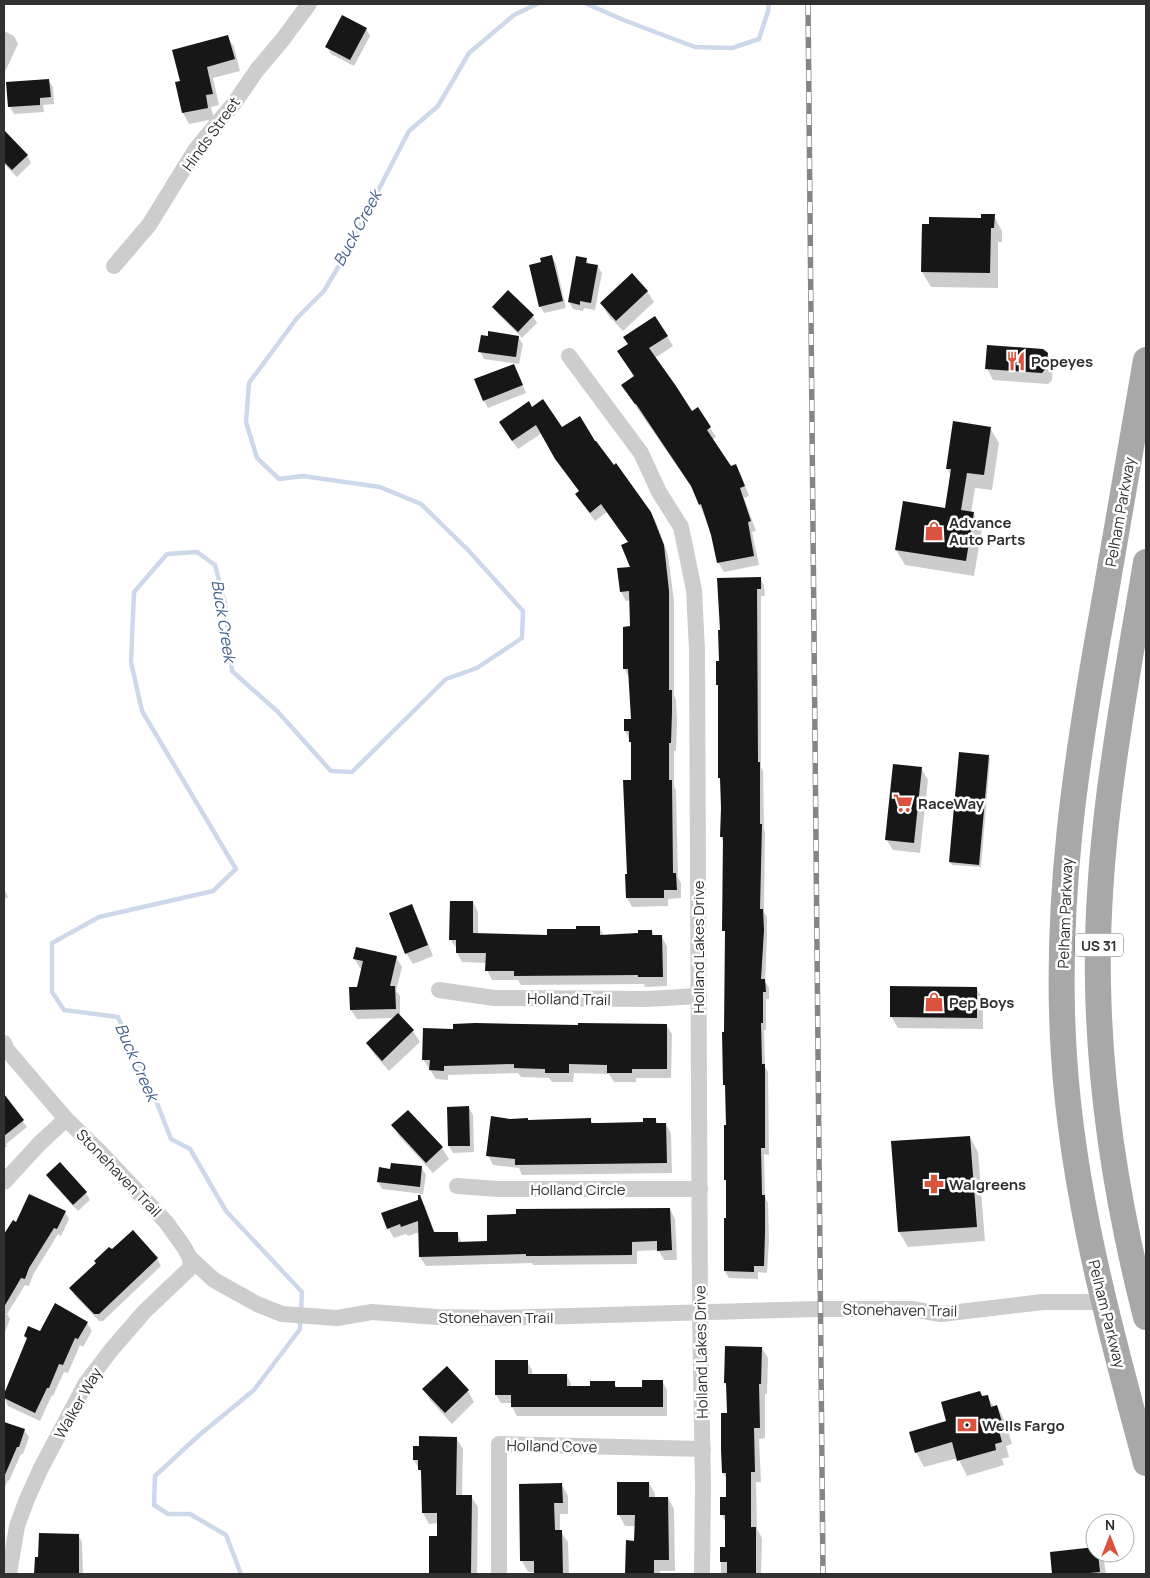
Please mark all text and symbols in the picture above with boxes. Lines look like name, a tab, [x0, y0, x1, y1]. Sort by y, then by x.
street label: Hinds Street	[177, 93, 245, 175]
water label: Buck Creek	[328, 184, 387, 270]
restaurant icon: Popeyes	[1005, 350, 1027, 372]
place label: Popeyes	[1031, 351, 1093, 372]
street label: Pelham Parkway	[1100, 455, 1140, 568]
place label: Advance Auto Parts	[949, 512, 1025, 550]
shop icon: Advance Auto Parts	[923, 520, 945, 542]
water label: Buck Creek	[207, 578, 242, 666]
supermarket icon: RaceWay	[892, 792, 914, 814]
place label: RaceWay	[918, 793, 985, 814]
street label: Pelham Parkway	[1053, 857, 1077, 969]
street label: Holland Lakes Drive	[688, 880, 709, 1014]
road number: US 31	[1075, 934, 1123, 956]
street label: Holland Trail	[527, 988, 611, 1010]
shop icon: Pep Boys	[923, 991, 945, 1013]
place label: Pep Boys	[949, 992, 1014, 1013]
water label: Buck Creek	[110, 1020, 165, 1106]
street label: Stonehaven Trail	[72, 1124, 166, 1222]
pharmacy icon: Walgreens	[923, 1173, 945, 1195]
place label: Walgreens	[949, 1174, 1026, 1195]
street label: Holland Circle	[530, 1179, 626, 1200]
street label: Pelham Parkway	[1083, 1258, 1131, 1370]
street label: Holland Lakes Drive	[689, 1285, 713, 1419]
street label: Stonehaven Trail	[842, 1298, 958, 1322]
street label: Stonehaven Trail	[439, 1307, 553, 1328]
street label: Walker Way	[49, 1364, 107, 1442]
bank icon: Wells Fargo	[956, 1414, 978, 1436]
place label: Wells Fargo	[982, 1415, 1065, 1436]
street label: Holland Cove	[507, 1435, 598, 1457]
north arrow	[1085, 1513, 1135, 1563]
text: N	[1105, 1515, 1115, 1534]

